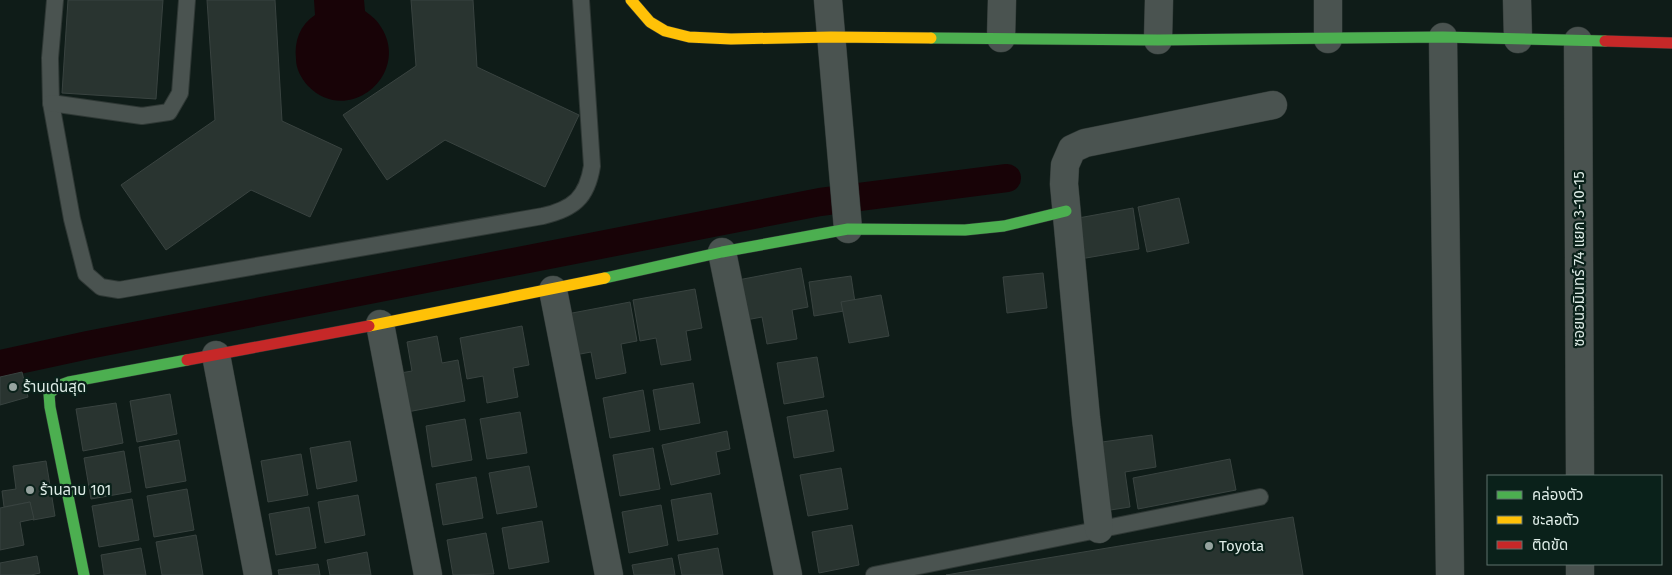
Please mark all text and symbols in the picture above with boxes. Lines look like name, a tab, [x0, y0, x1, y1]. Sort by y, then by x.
street label: ซอยนวมินทร์ 74 แยก 3-10-15	[1570, 171, 1588, 347]
place label: ร้านเด่นสุด	[23, 378, 86, 396]
marker: ร้านเด่นสุด	[7, 381, 19, 393]
legend	[1487, 475, 1662, 565]
place label: ร้านลาบ 101	[40, 481, 111, 499]
marker: ร้านลาบ 101	[24, 484, 36, 496]
text: คล่องตัว	[1532, 486, 1583, 504]
text: ชะลอตัว	[1532, 511, 1579, 529]
text: ติดขัด	[1532, 536, 1568, 554]
place label: Toyota	[1219, 537, 1264, 555]
marker: Toyota	[1203, 540, 1215, 552]

